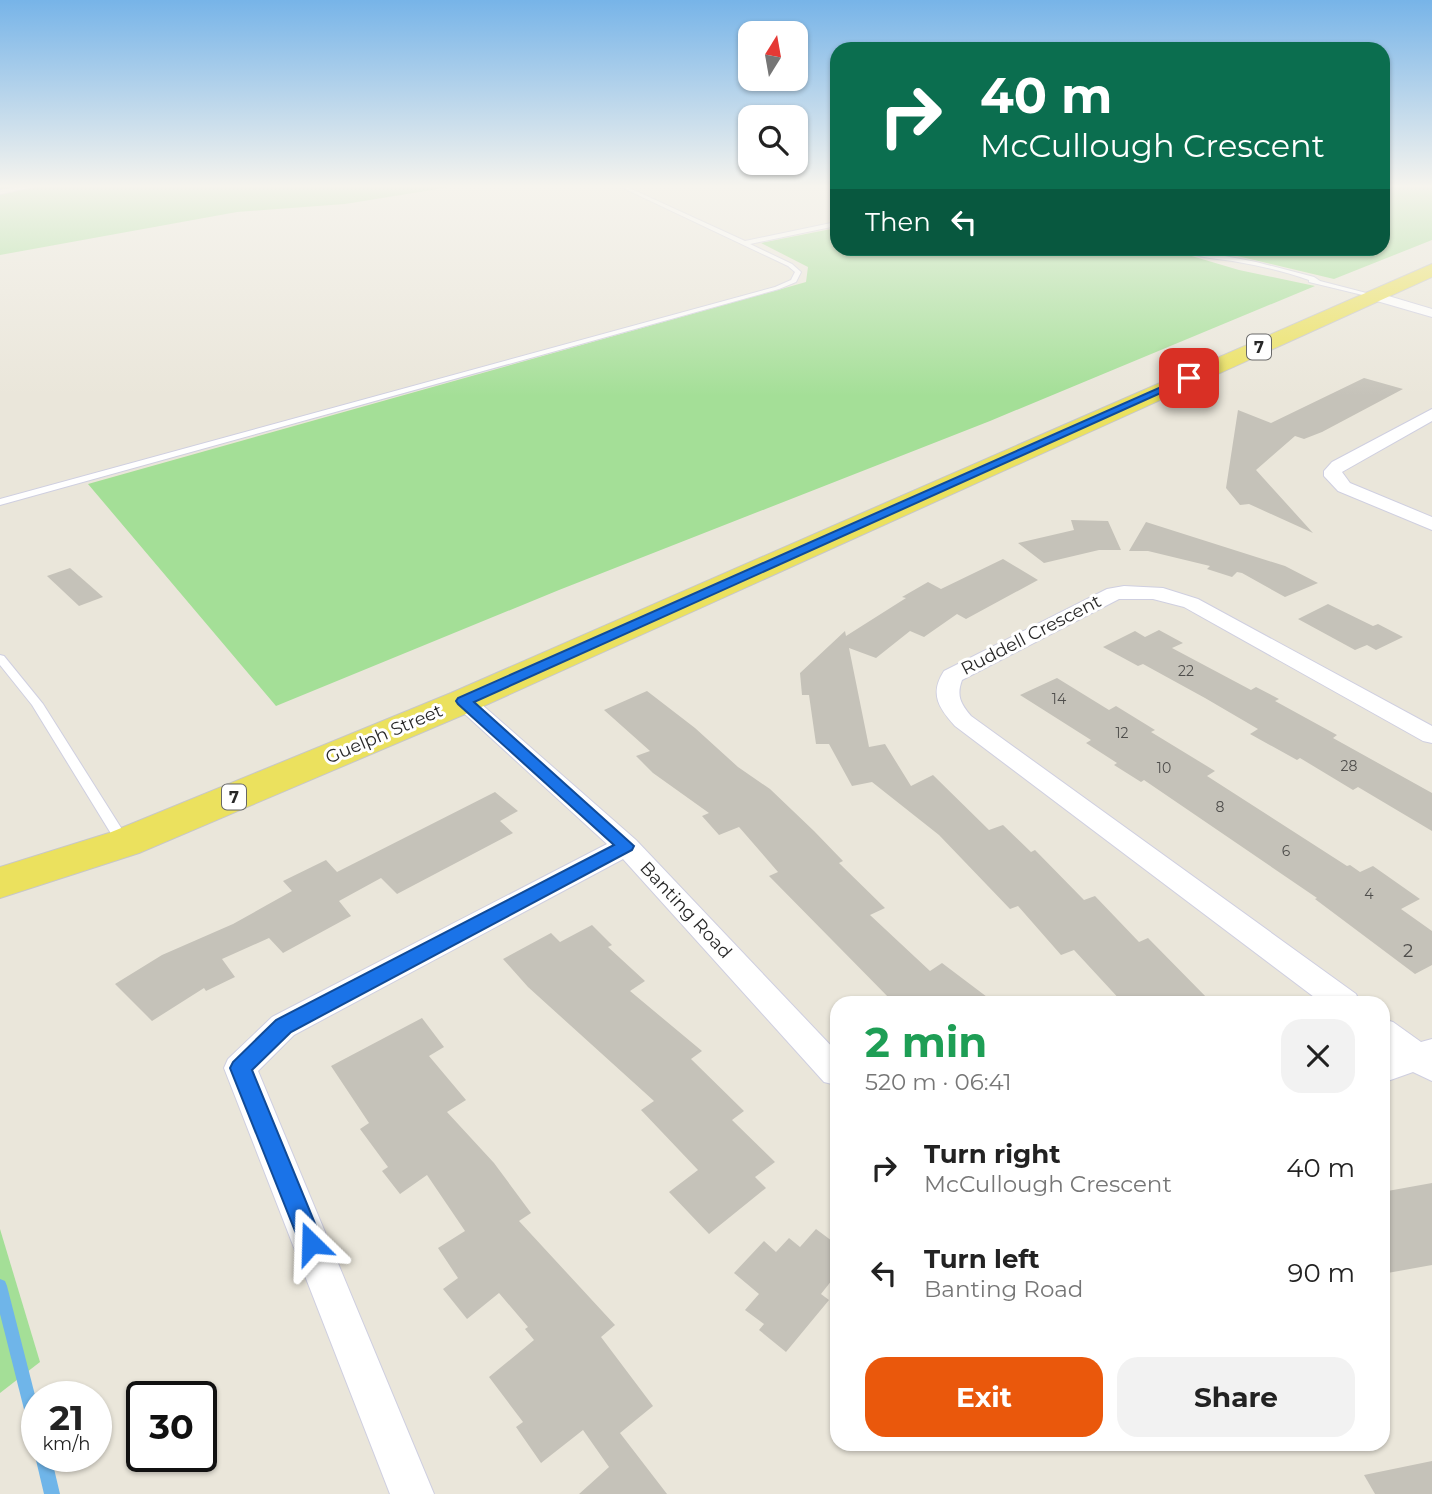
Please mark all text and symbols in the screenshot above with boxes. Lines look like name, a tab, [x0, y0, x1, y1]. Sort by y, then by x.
north arrow	[738, 21, 808, 91]
map controls	[738, 21, 808, 175]
text: 40 m	[980, 66, 1112, 125]
icon: right	[865, 70, 956, 161]
button: search	[738, 105, 808, 175]
text: McCullough Crescent	[980, 126, 1325, 165]
icon: left	[945, 203, 983, 241]
text: Then	[865, 206, 931, 238]
road number: 7	[1247, 334, 1271, 360]
pin	[1159, 348, 1219, 408]
icon: arrive	[1170, 359, 1208, 397]
street label: Ruddell Crescent	[957, 590, 1105, 680]
house number: 22	[1178, 662, 1194, 680]
house number: 14	[1052, 690, 1067, 708]
street label: Guelph Street	[322, 699, 446, 769]
house number: 12	[1115, 724, 1129, 742]
house number: 28	[1341, 757, 1358, 775]
house number: 10	[1157, 759, 1171, 777]
road number: 7	[222, 784, 246, 810]
house number: 8	[1216, 798, 1225, 816]
house number: 6	[1282, 842, 1291, 860]
street label: Banting Road	[635, 857, 737, 963]
house number: 4	[1364, 885, 1374, 903]
house number: 2	[1403, 940, 1413, 962]
text: 2 min	[865, 1016, 987, 1068]
button: close	[1281, 1019, 1355, 1093]
text: 520 m · 06:41	[865, 1068, 1011, 1096]
text: Turn right	[924, 1138, 1060, 1170]
icon: right	[865, 1149, 903, 1187]
text: 40 m	[1286, 1152, 1355, 1184]
text: McCullough Crescent	[924, 1170, 1172, 1198]
position arrow	[274, 1206, 348, 1280]
text: Turn left	[924, 1243, 1040, 1275]
icon: left	[865, 1254, 903, 1292]
text: 90 m	[1288, 1257, 1355, 1289]
text: Banting Road	[924, 1275, 1083, 1303]
button: Exit	[865, 1357, 1103, 1437]
button: Share	[1117, 1357, 1355, 1437]
speed limit sign: 30	[126, 1381, 217, 1472]
text: 21	[49, 1396, 84, 1439]
text: km/h	[42, 1433, 91, 1455]

